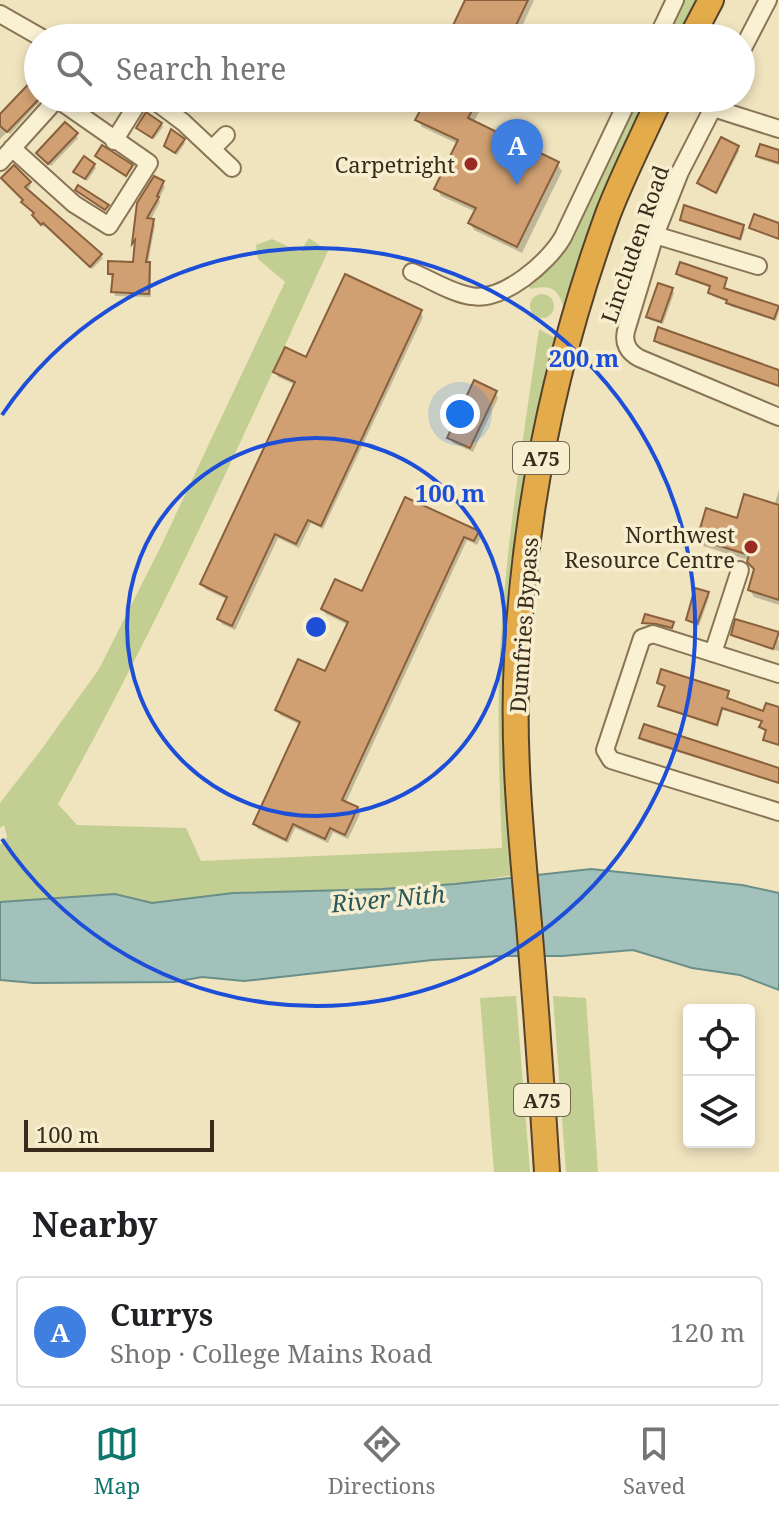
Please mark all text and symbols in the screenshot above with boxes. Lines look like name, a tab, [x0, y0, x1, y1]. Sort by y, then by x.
search box	[24, 24, 755, 112]
icon: search	[52, 46, 96, 90]
text: Search here	[116, 48, 286, 89]
pin: A	[491, 119, 543, 185]
place label: Carpetright	[335, 149, 455, 179]
marker: Carpetright	[462, 155, 480, 173]
street label: Lincluden Road	[593, 161, 675, 327]
text: 200 m	[549, 341, 620, 374]
your location	[440, 394, 480, 434]
road number: A75	[513, 442, 569, 474]
text: 100 m	[415, 476, 486, 509]
place label: Northwest Resource Centre	[564, 519, 735, 574]
street label: Dumfries Bypass	[502, 536, 544, 714]
marker: Northwest Resource Centre	[742, 538, 760, 556]
centre of rings	[302, 613, 330, 641]
water label: River Nith	[329, 877, 446, 920]
map controls	[683, 1004, 755, 1148]
button: locate	[683, 1004, 755, 1076]
button: layers	[683, 1076, 755, 1148]
road number: A75	[514, 1084, 570, 1116]
scale bar	[24, 1116, 214, 1152]
text: 100 m	[36, 1119, 99, 1149]
text: Nearby	[32, 1201, 158, 1247]
text: Currys	[110, 1294, 213, 1335]
text: A	[50, 1314, 70, 1350]
text: 120 m	[670, 1314, 745, 1350]
text: Shop · College Mains Road	[110, 1335, 433, 1371]
tab: Map	[94, 1422, 140, 1500]
tab: Directions	[328, 1422, 435, 1500]
tab: Saved	[623, 1422, 685, 1500]

